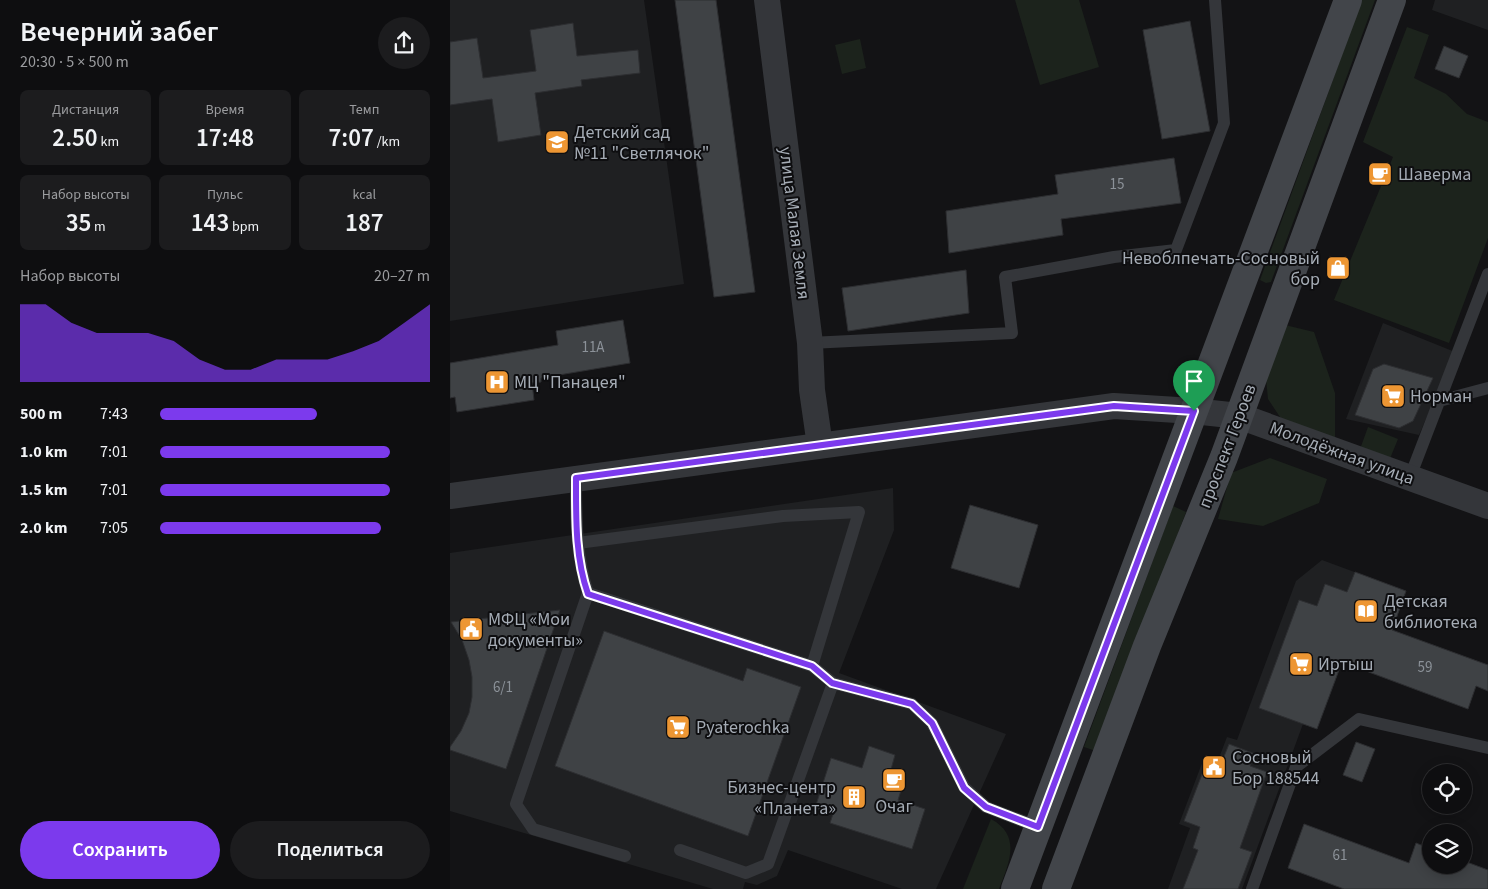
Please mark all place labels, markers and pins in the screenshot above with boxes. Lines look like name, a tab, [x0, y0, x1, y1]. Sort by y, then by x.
place label: Детский сад №11 "Светлячок"	[574, 120, 709, 166]
school or university icon: Детский сад №11 "Светлячок"	[544, 129, 570, 155]
cafe icon: Шаверма	[1367, 161, 1393, 187]
place label: Шаверма	[1398, 162, 1471, 187]
place label: Невоблпечать-Сосновый бор	[1122, 246, 1320, 292]
shop icon: Невоблпечать-Сосновый бор	[1325, 255, 1351, 281]
pin	[1173, 360, 1215, 411]
hospital icon: МЦ "Панацея"	[484, 369, 510, 395]
place label: МЦ "Панацея"	[514, 370, 626, 395]
supermarket icon: Норман	[1380, 383, 1406, 409]
place label: Норман	[1410, 384, 1472, 409]
place label: Детская библиотека	[1384, 589, 1478, 635]
library icon: Детская библиотека	[1353, 598, 1379, 624]
place label: МФЦ «Мои документы»	[488, 607, 583, 653]
public building icon: МФЦ «Мои документы»	[458, 616, 484, 642]
supermarket icon: Иртыш	[1288, 651, 1314, 677]
place label: Иртыш	[1318, 652, 1373, 677]
supermarket icon: Pyaterochka	[665, 714, 691, 740]
place label: Pyaterochka	[696, 715, 789, 740]
place label: Сосновый Бор 188544	[1232, 745, 1320, 791]
public building icon: Сосновый Бор 188544	[1201, 754, 1227, 780]
cafe icon: Очаг	[881, 767, 907, 793]
place label: Бизнес-центр «Планета»	[727, 775, 836, 821]
building icon: Бизнес-центр «Планета»	[841, 784, 867, 810]
place label: Очаг	[875, 794, 913, 819]

